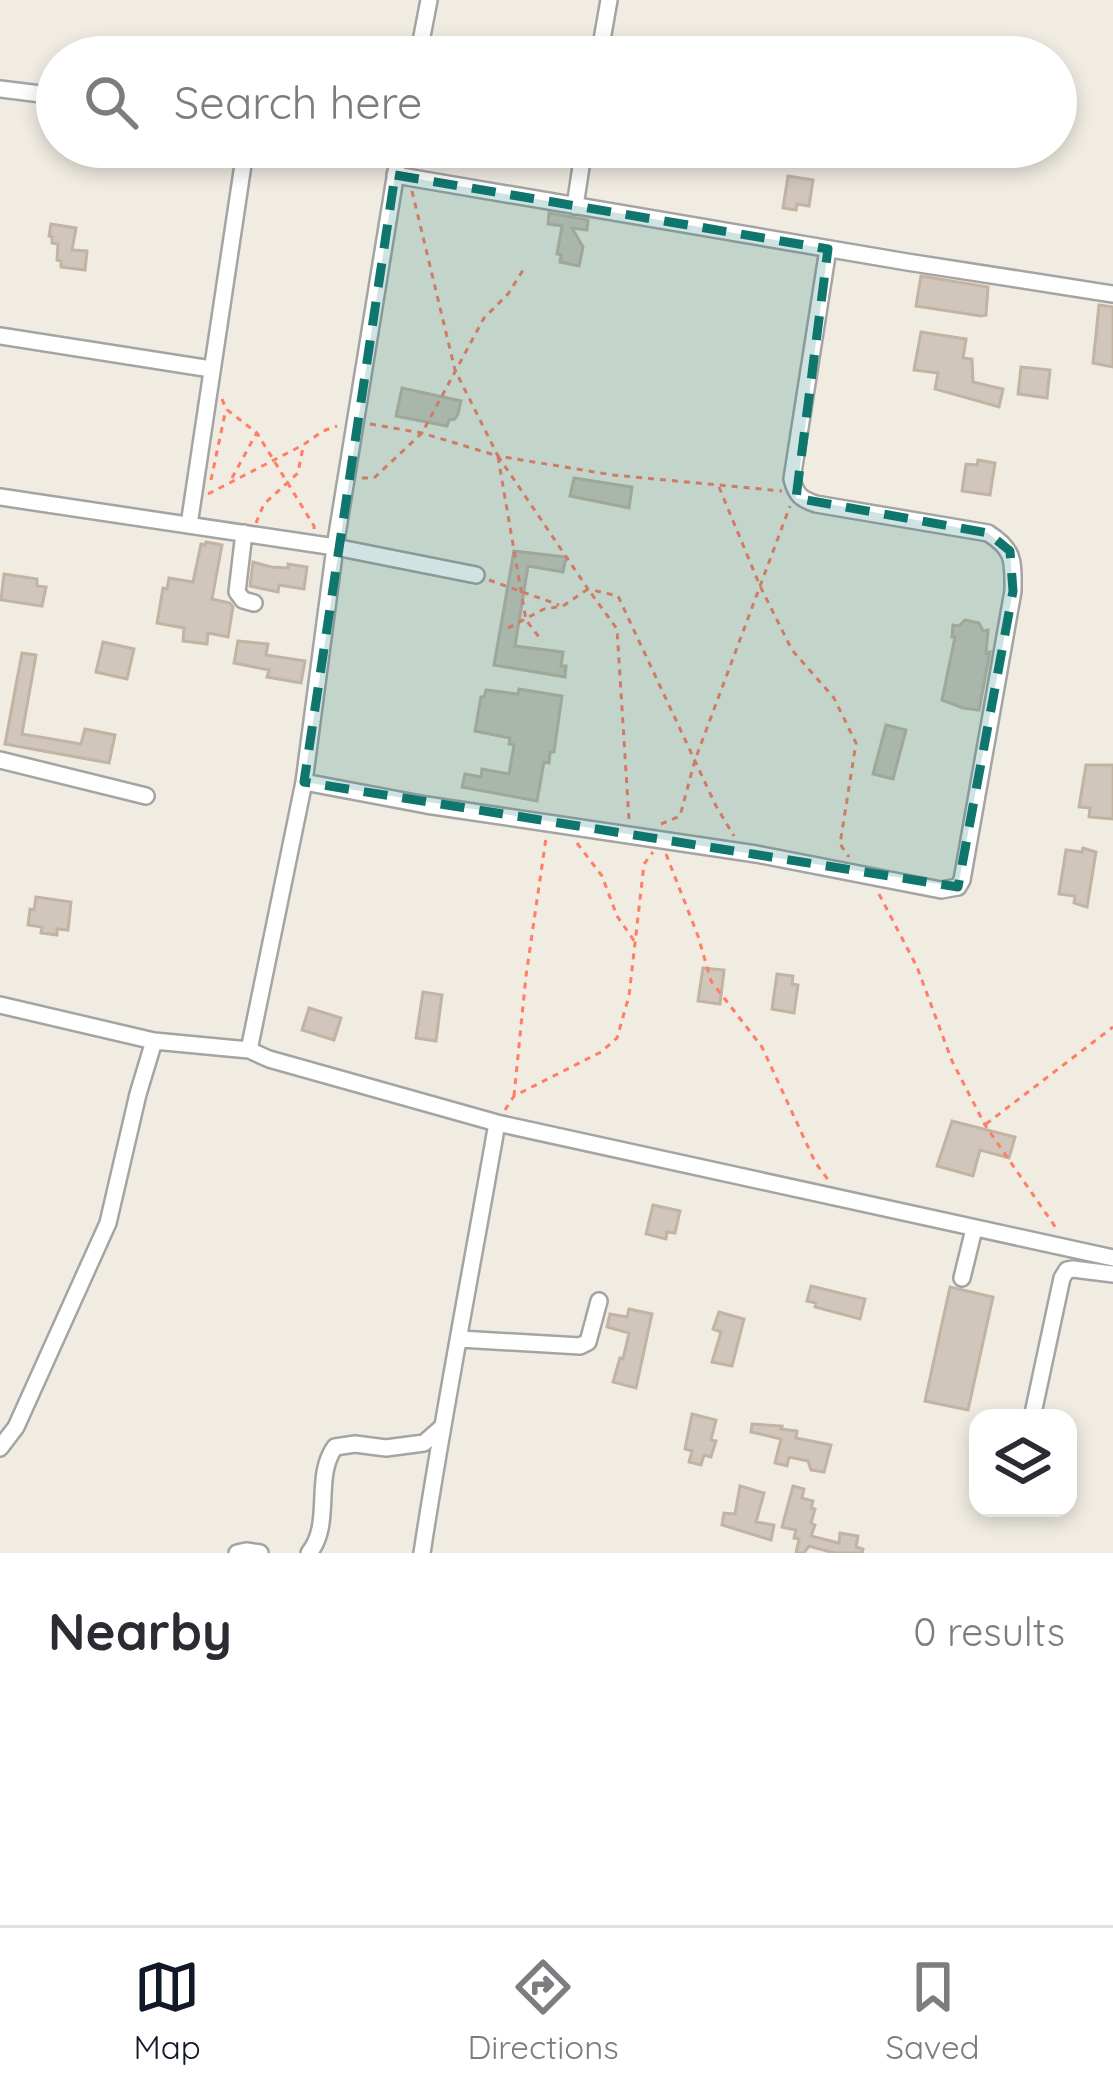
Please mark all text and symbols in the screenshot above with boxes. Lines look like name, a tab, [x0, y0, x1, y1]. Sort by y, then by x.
search box	[36, 36, 1077, 168]
icon: search	[78, 69, 144, 135]
text: Search here	[174, 74, 422, 130]
map controls	[969, 1409, 1077, 1517]
button: layers	[969, 1409, 1077, 1517]
text: Nearby	[48, 1599, 232, 1663]
text: 0 results	[913, 1607, 1065, 1656]
tab: Map	[133, 1954, 201, 2067]
tab: Directions	[467, 1954, 619, 2067]
tab: Saved	[886, 1954, 980, 2067]

